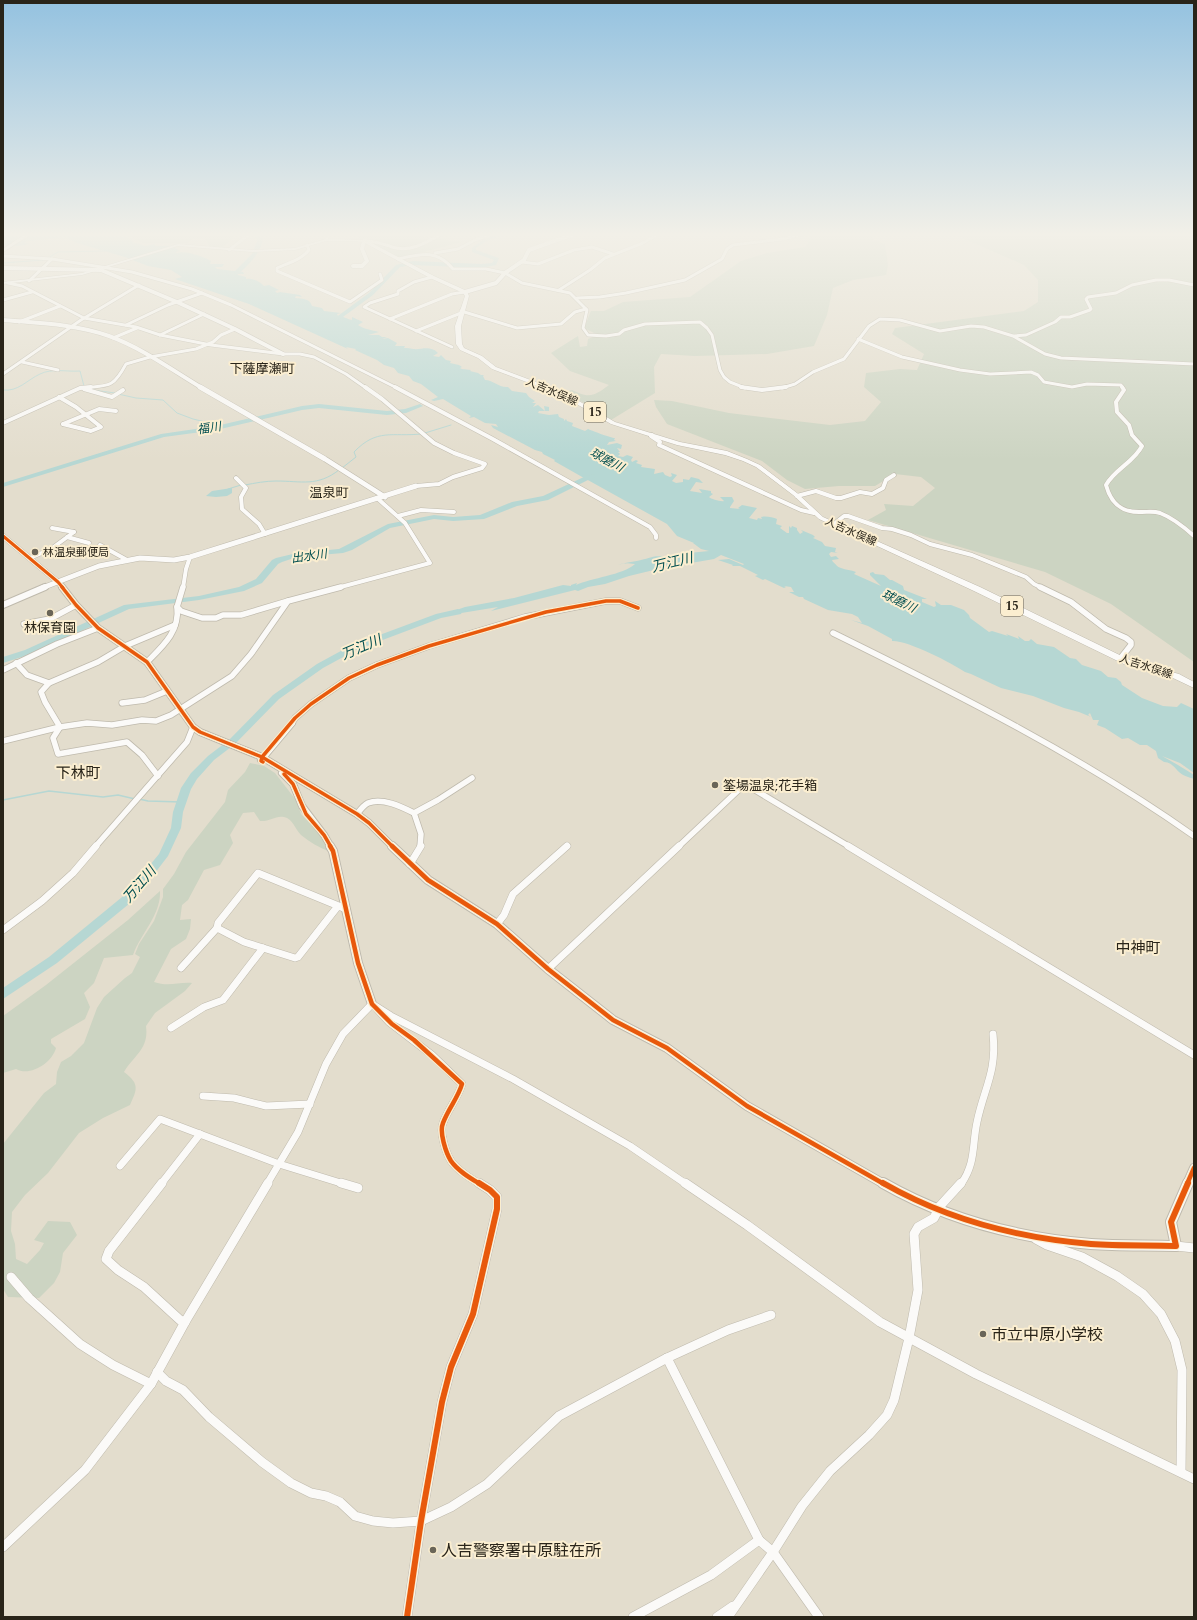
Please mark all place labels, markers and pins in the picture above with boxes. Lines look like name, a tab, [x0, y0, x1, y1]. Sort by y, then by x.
place label: 林温泉郵便局	[43, 544, 109, 561]
marker: 林温泉郵便局	[30, 547, 40, 557]
marker: 林保育園	[45, 608, 55, 618]
place label: 林保育園	[24, 618, 76, 638]
place label: 筌場温泉;花手箱	[723, 776, 817, 796]
marker: 筌場温泉;花手箱	[710, 780, 720, 790]
place label: 市立中原小学校	[991, 1323, 1103, 1347]
marker: 市立中原小学校	[978, 1329, 988, 1339]
place label: 人吉警察署中原駐在所	[441, 1539, 601, 1563]
marker: 人吉警察署中原駐在所	[428, 1545, 438, 1555]

